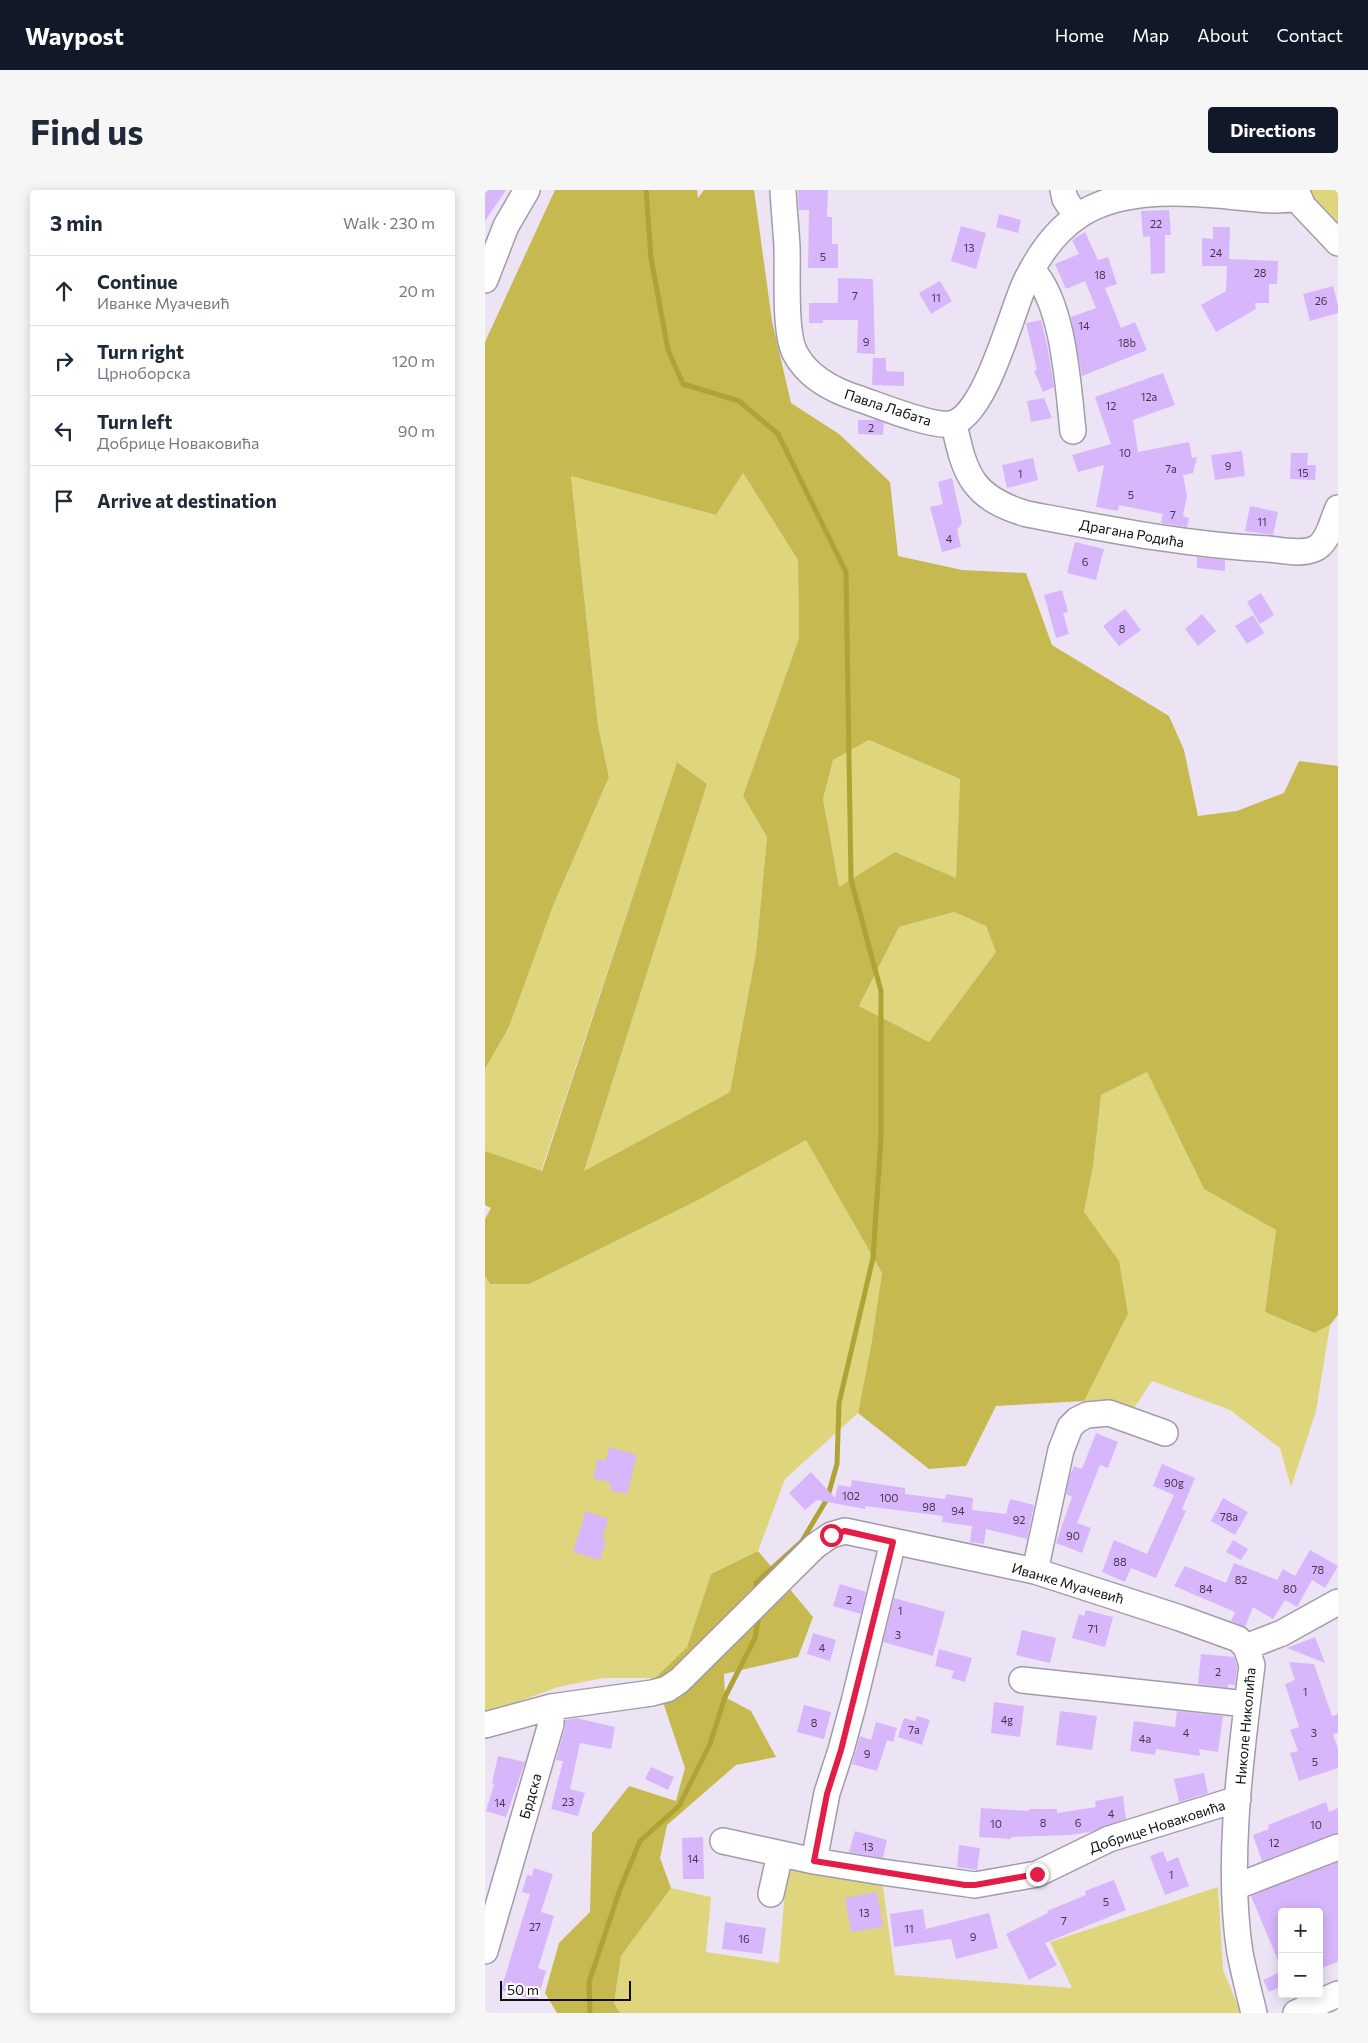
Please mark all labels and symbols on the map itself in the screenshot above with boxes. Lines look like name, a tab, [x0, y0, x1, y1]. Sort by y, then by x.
house number: 22	[1150, 217, 1162, 230]
house number: 13	[964, 241, 974, 254]
house number: 24	[1210, 246, 1223, 259]
house number: 5	[820, 250, 826, 263]
house number: 28	[1254, 266, 1267, 279]
house number: 18	[1094, 268, 1106, 281]
house number: 7	[852, 289, 858, 302]
house number: 11	[931, 291, 941, 304]
house number: 26	[1315, 294, 1328, 307]
house number: 14	[1078, 319, 1090, 332]
house number: 9	[863, 335, 870, 348]
house number: 18b	[1118, 336, 1136, 349]
street label: Павла Лабата	[842, 385, 934, 429]
house number: 12a	[1141, 390, 1157, 403]
house number: 12	[1106, 399, 1116, 412]
house number: 2	[868, 421, 874, 434]
house number: 10	[1119, 446, 1131, 459]
house number: 9	[1225, 459, 1232, 472]
house number: 7a	[1165, 462, 1177, 475]
house number: 15	[1297, 466, 1309, 479]
house number: 1	[1018, 467, 1022, 480]
house number: 5	[1128, 488, 1134, 501]
house number: 7	[1170, 508, 1176, 521]
street label: Драгана Родића	[1078, 515, 1186, 551]
house number: 11	[1257, 515, 1267, 528]
house number: 4	[946, 532, 953, 545]
house number: 6	[1082, 555, 1089, 568]
house number: 8	[1119, 622, 1126, 635]
house number: 90g	[1164, 1476, 1184, 1489]
house number: 102	[842, 1489, 860, 1502]
house number: 100	[879, 1491, 899, 1504]
house number: 98	[922, 1500, 936, 1513]
house number: 94	[951, 1504, 965, 1517]
house number: 78a	[1220, 1510, 1238, 1523]
house number: 92	[1013, 1513, 1025, 1526]
route start	[820, 1524, 843, 1547]
house number: 90	[1066, 1529, 1080, 1542]
house number: 88	[1113, 1555, 1127, 1568]
street label: Иванке Муачевић	[1010, 1559, 1126, 1607]
house number: 78	[1312, 1563, 1325, 1576]
house number: 82	[1235, 1573, 1247, 1586]
house number: 84	[1199, 1582, 1213, 1595]
house number: 80	[1283, 1582, 1297, 1595]
house number: 2	[846, 1593, 852, 1606]
house number: 1	[898, 1604, 902, 1617]
house number: 71	[1088, 1622, 1098, 1635]
house number: 3	[895, 1628, 901, 1641]
house number: 4	[819, 1641, 826, 1654]
house number: 2	[1215, 1665, 1221, 1678]
street label: Николе Николића	[1231, 1667, 1259, 1785]
house number: 1	[1303, 1685, 1307, 1698]
house number: 4g	[1001, 1713, 1013, 1726]
house number: 8	[811, 1716, 818, 1729]
house number: 7a	[908, 1723, 920, 1736]
house number: 4	[1183, 1726, 1190, 1739]
house number: 3	[1311, 1726, 1317, 1739]
house number: 4a	[1139, 1732, 1151, 1745]
house number: 9	[864, 1747, 871, 1760]
house number: 5	[1312, 1755, 1318, 1768]
street label: Брдска	[515, 1771, 545, 1821]
house number: 23	[562, 1795, 574, 1808]
house number: 14	[494, 1796, 506, 1809]
street label: Добрице Новаковића	[1087, 1796, 1227, 1856]
house number: 4	[1108, 1807, 1115, 1820]
house number: 8	[1040, 1816, 1047, 1829]
house number: 6	[1075, 1816, 1082, 1829]
house number: 10	[990, 1817, 1002, 1830]
house number: 10	[1310, 1818, 1322, 1831]
house number: 12	[1269, 1836, 1279, 1849]
house number: 13	[863, 1840, 873, 1853]
house number: 14	[687, 1852, 699, 1865]
route end	[1026, 1863, 1049, 1886]
house number: 1	[1169, 1868, 1173, 1881]
house number: 5	[1103, 1895, 1109, 1908]
house number: 13	[859, 1906, 869, 1919]
house number: 7	[1061, 1914, 1067, 1927]
house number: 27	[529, 1920, 541, 1933]
house number: 11	[904, 1922, 914, 1935]
house number: 9	[970, 1930, 977, 1943]
house number: 16	[738, 1932, 750, 1945]
scale bar	[500, 1978, 631, 2001]

